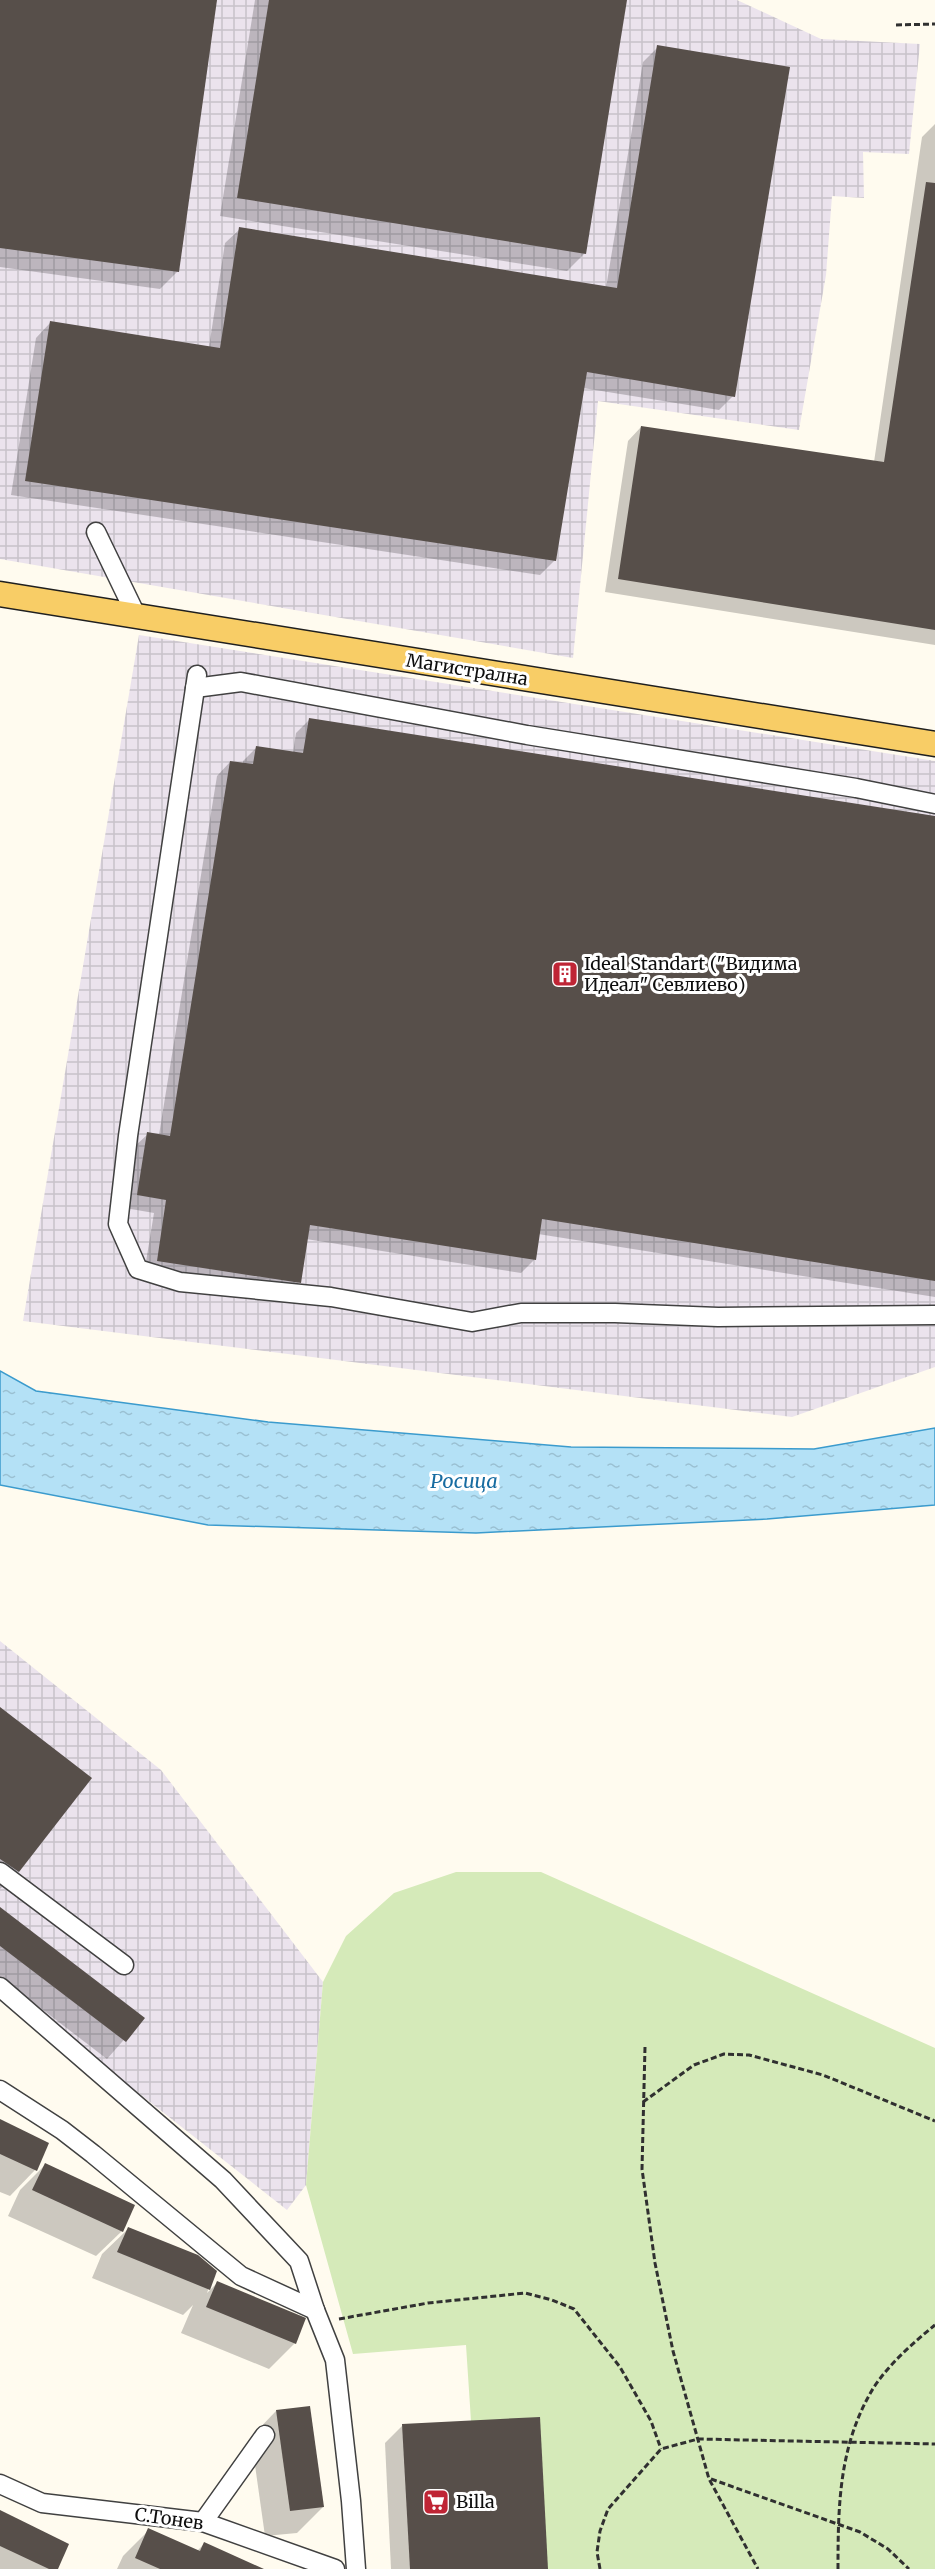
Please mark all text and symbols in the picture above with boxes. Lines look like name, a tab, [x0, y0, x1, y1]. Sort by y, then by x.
street label: Магистрална	[405, 649, 530, 691]
place label: Ideal Standart ("Видима Идеал" Севлиево)	[584, 952, 798, 996]
building icon: Ideal Standart ("Видима Идеал" Севлиево)	[550, 959, 580, 989]
water label: Росица	[430, 1468, 498, 1493]
supermarket icon: Billa	[421, 2487, 451, 2517]
place label: Billa	[456, 2490, 495, 2513]
street label: С.Тонев	[133, 2502, 205, 2535]

